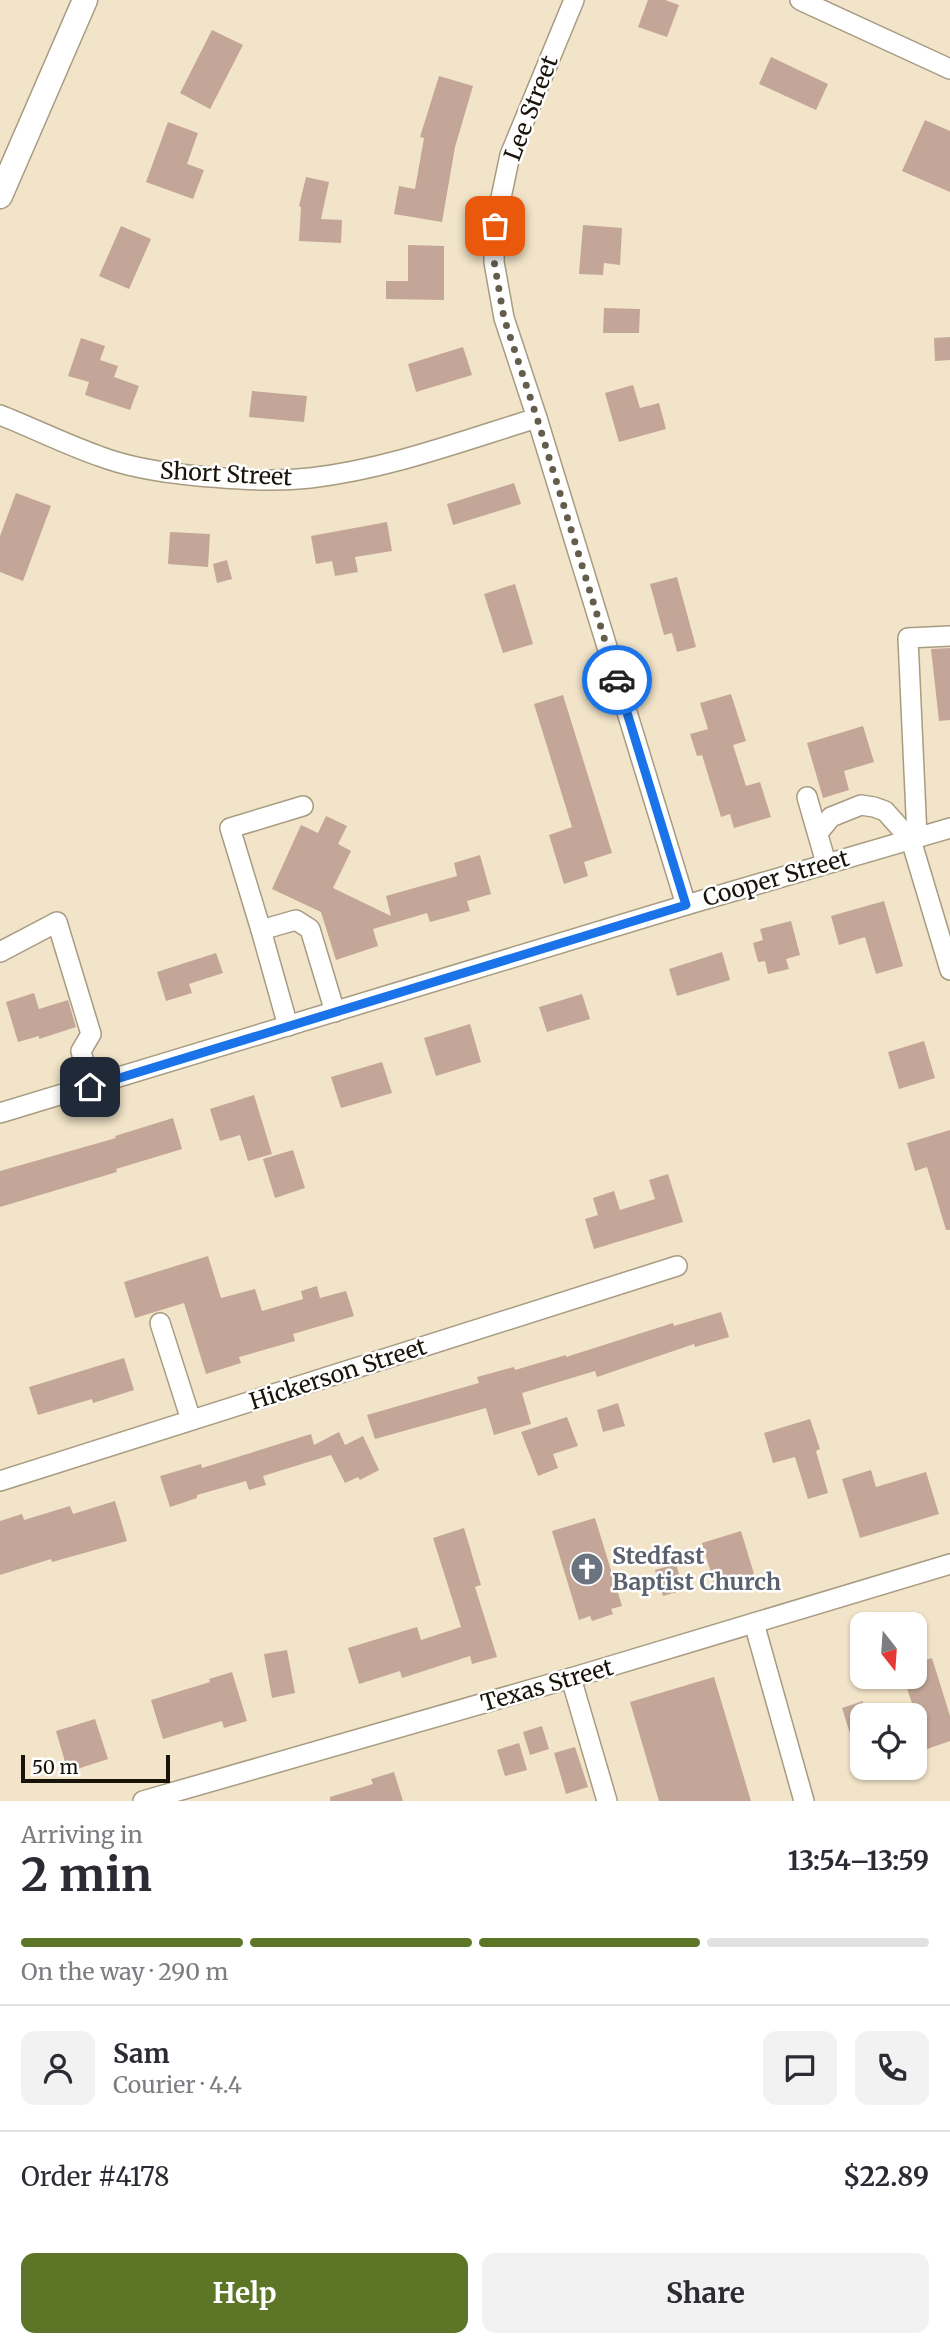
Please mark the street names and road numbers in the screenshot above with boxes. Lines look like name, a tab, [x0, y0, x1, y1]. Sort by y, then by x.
street label: Lee Street	[497, 51, 564, 164]
street label: Short Street	[159, 456, 293, 491]
street label: Cooper Street	[700, 843, 852, 912]
street label: Hickerson Street	[246, 1331, 430, 1416]
street label: Texas Street	[477, 1652, 616, 1717]

